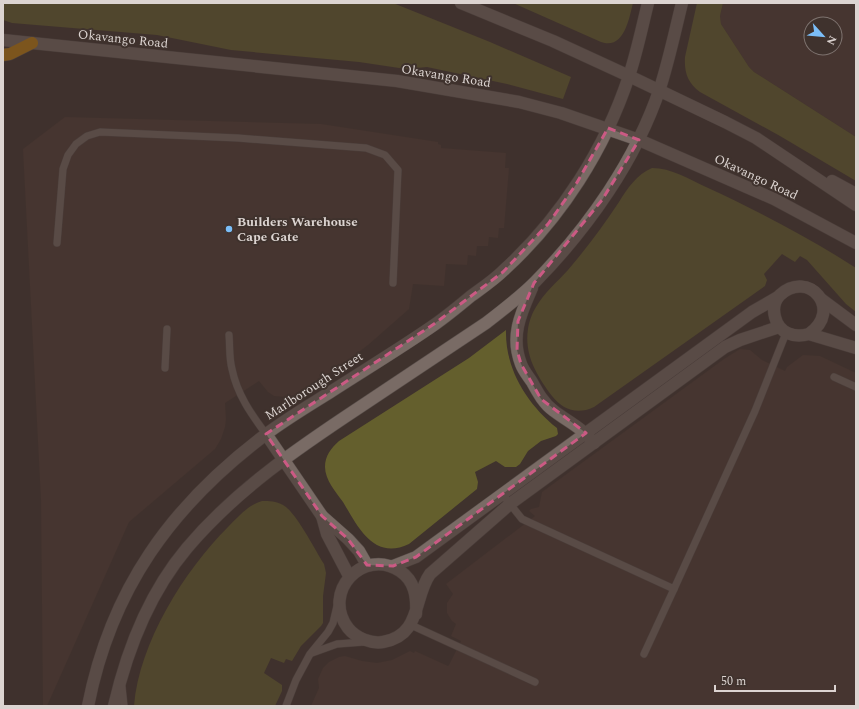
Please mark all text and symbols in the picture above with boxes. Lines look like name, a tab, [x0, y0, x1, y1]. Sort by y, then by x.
north arrow	[803, 16, 843, 56]
street label: Okavango Road	[77, 24, 169, 54]
text: N	[822, 32, 841, 48]
street label: Okavango Road	[400, 59, 492, 93]
street label: Okavango Road	[711, 149, 801, 205]
place label: Builders Warehouse Cape Gate	[237, 212, 358, 247]
marker: Builders Warehouse Cape Gate	[224, 224, 234, 234]
street label: Marlborough Street	[261, 346, 367, 425]
scale bar	[715, 667, 835, 693]
text: 50 m	[721, 672, 746, 691]

